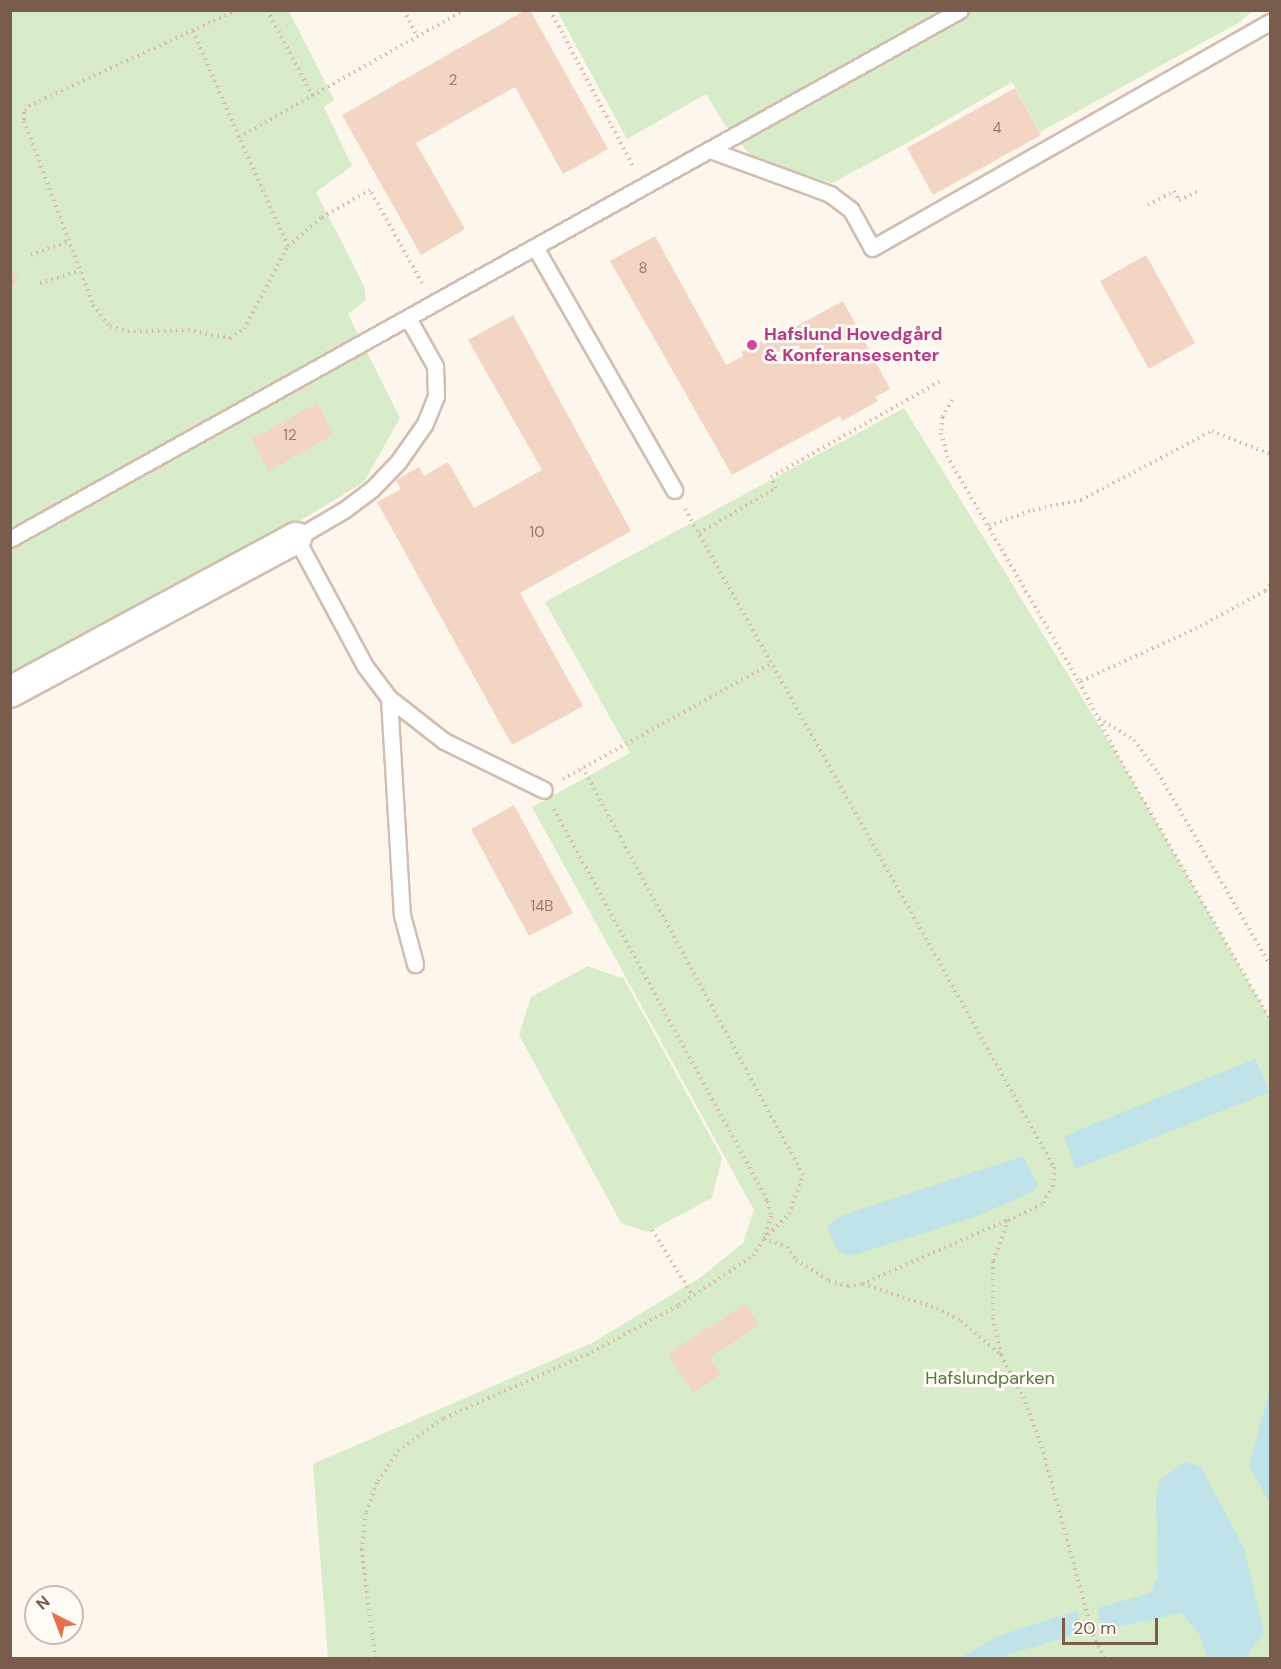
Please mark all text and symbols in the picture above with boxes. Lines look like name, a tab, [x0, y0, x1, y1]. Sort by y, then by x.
house number: 2	[449, 72, 457, 90]
house number: 4	[992, 120, 1002, 138]
house number: 8	[638, 260, 648, 278]
place label: Hafslund Hovedgård & Konferansesenter	[764, 324, 942, 366]
marker: Hafslund Hovedgård & Konferansesenter	[745, 338, 759, 352]
house number: 12	[283, 427, 297, 445]
house number: 10	[530, 524, 544, 542]
house number: 14B	[531, 898, 553, 916]
park label: Hafslundparken	[925, 1367, 1055, 1389]
north arrow	[24, 1585, 84, 1645]
text: N	[32, 1591, 54, 1614]
scale bar	[1065, 1606, 1161, 1644]
text: 20 m	[1073, 1616, 1116, 1640]

